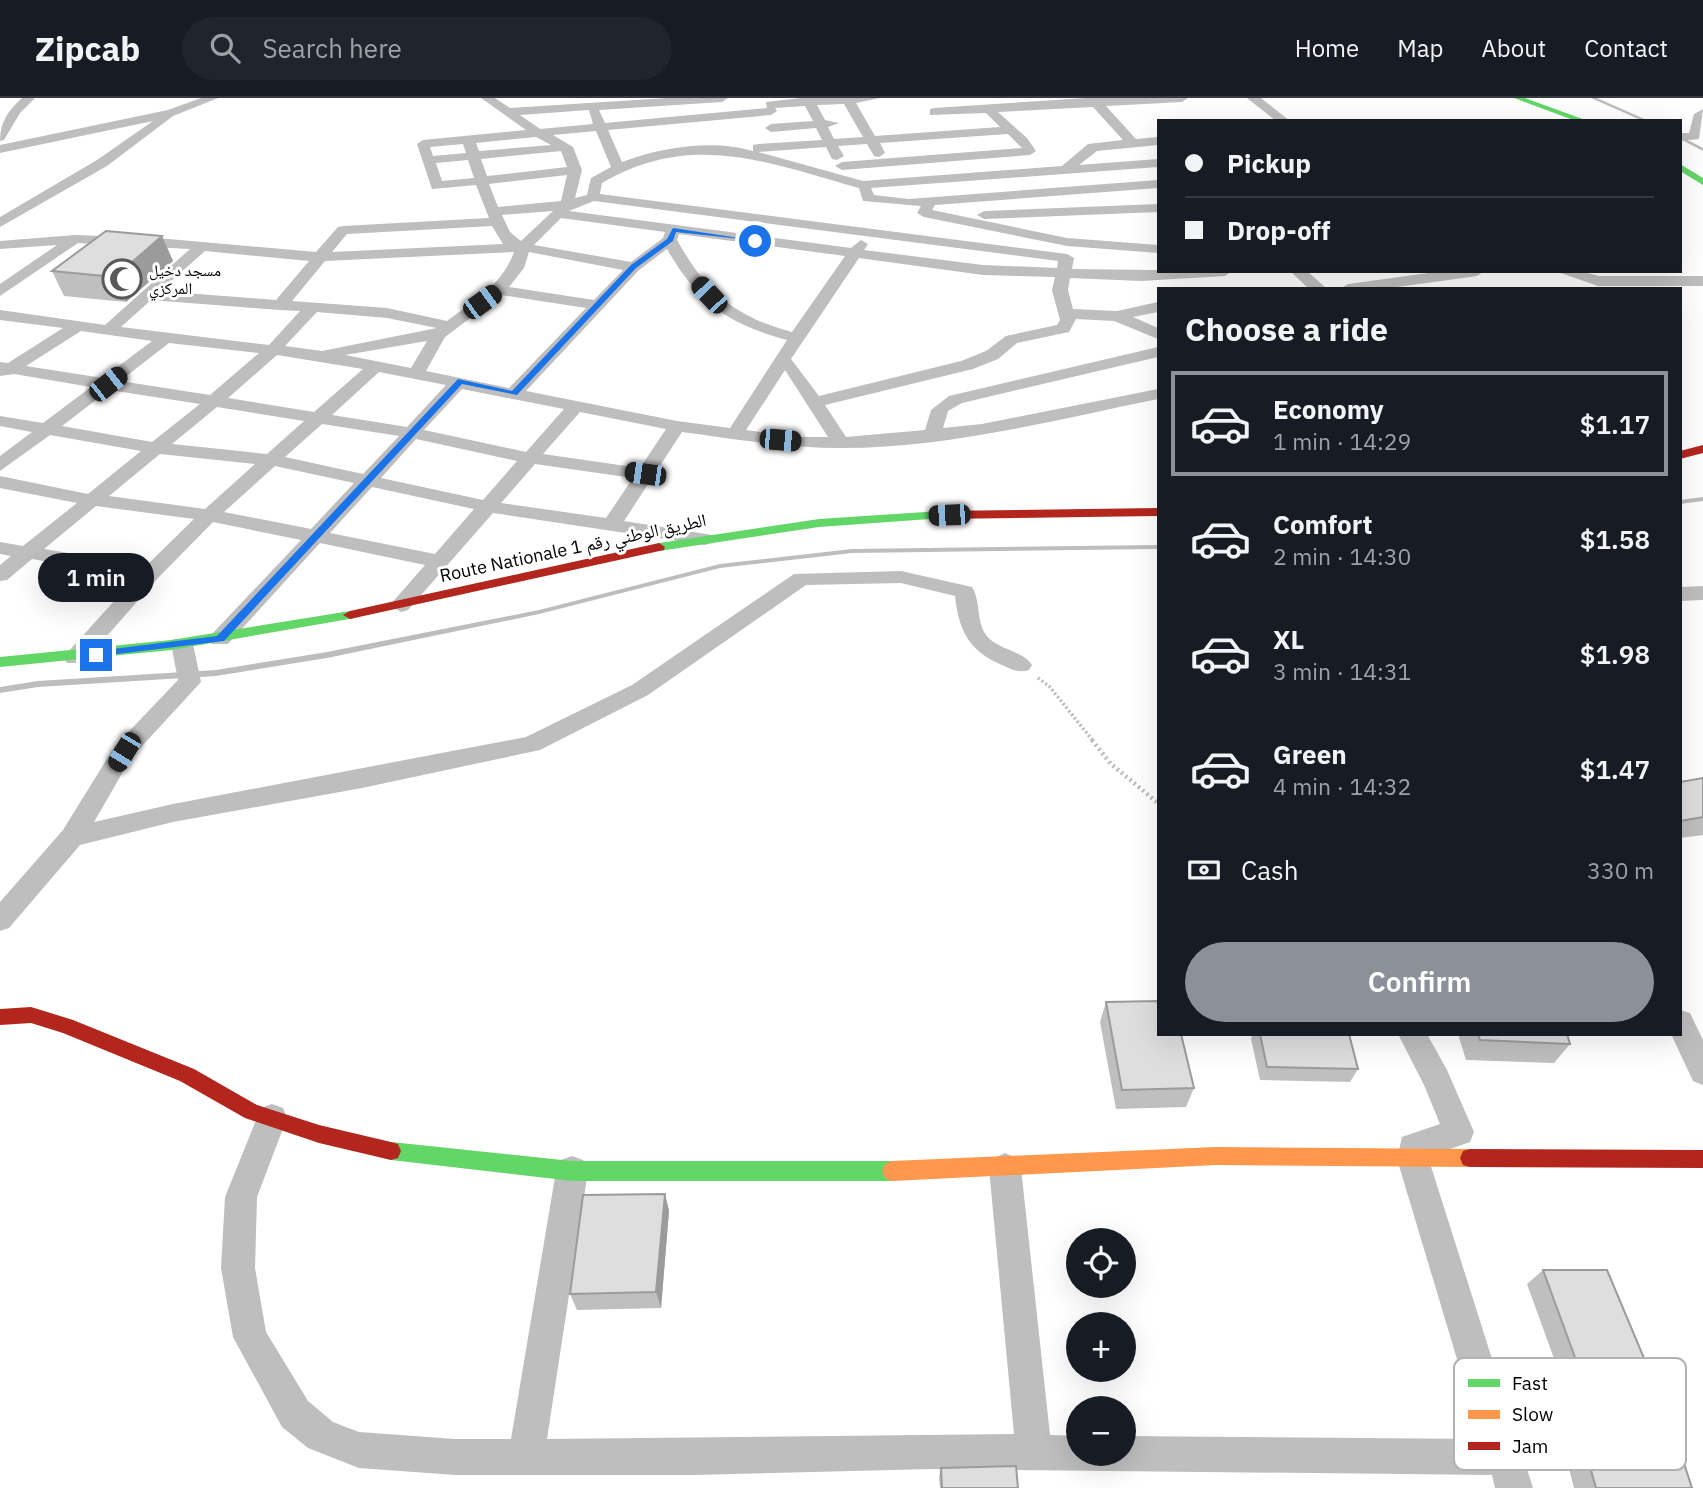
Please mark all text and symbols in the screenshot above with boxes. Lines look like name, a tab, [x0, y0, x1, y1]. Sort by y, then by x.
search box	[182, 17, 672, 80]
text: Zipcab	[35, 27, 140, 70]
icon: search	[206, 29, 244, 67]
text: Search here	[262, 31, 402, 65]
text: Home	[1295, 32, 1359, 64]
text: Map	[1397, 32, 1443, 64]
text: About	[1481, 32, 1546, 64]
text: Contact	[1584, 32, 1668, 64]
text: Pickup	[1227, 146, 1311, 180]
text: Drop-off	[1227, 213, 1330, 247]
route start	[739, 225, 771, 257]
mosque icon: مسجد دخيل المركزي	[101, 258, 143, 300]
place label: مسجد دخيل المركزي	[149, 260, 221, 301]
car	[687, 272, 732, 318]
car	[459, 281, 506, 323]
text: Choose a ride	[1185, 308, 1388, 350]
car	[85, 363, 132, 405]
icon: car	[1189, 392, 1252, 455]
text: Economy	[1273, 392, 1384, 426]
text: $1.17	[1580, 407, 1650, 441]
text: 1 min · 14:29	[1273, 426, 1411, 456]
car	[759, 428, 802, 452]
car	[623, 461, 668, 487]
car	[928, 504, 971, 526]
icon: car	[1189, 507, 1252, 570]
text: Comfort	[1273, 507, 1372, 541]
street label: Route Nationale الطريق الوطني رقم 1	[437, 508, 709, 591]
text: $1.58	[1580, 522, 1650, 556]
text: 2 min · 14:30	[1273, 541, 1411, 571]
callout: 1 min	[38, 554, 154, 602]
text: 1 min	[66, 562, 126, 592]
icon: car	[1189, 622, 1252, 685]
text: XL	[1273, 622, 1304, 656]
text: $1.98	[1580, 637, 1650, 671]
route end	[80, 639, 112, 671]
text: 3 min · 14:31	[1273, 656, 1411, 686]
car	[105, 729, 144, 775]
icon: car	[1189, 737, 1252, 800]
text: Green	[1273, 737, 1347, 771]
text: $1.47	[1580, 752, 1650, 786]
text: 4 min · 14:32	[1273, 771, 1411, 801]
icon: cash	[1185, 851, 1223, 889]
text: Cash	[1241, 853, 1298, 887]
text: 330 m	[1587, 855, 1654, 885]
button: Confirm	[1185, 942, 1654, 1022]
map controls	[1066, 1228, 1136, 1466]
button: locate	[1066, 1228, 1136, 1298]
button: +	[1066, 1312, 1136, 1382]
legend	[1454, 1358, 1686, 1470]
text: Fast	[1512, 1371, 1548, 1395]
button: −	[1066, 1396, 1136, 1466]
text: Slow	[1512, 1402, 1553, 1426]
text: Jam	[1512, 1434, 1548, 1458]

